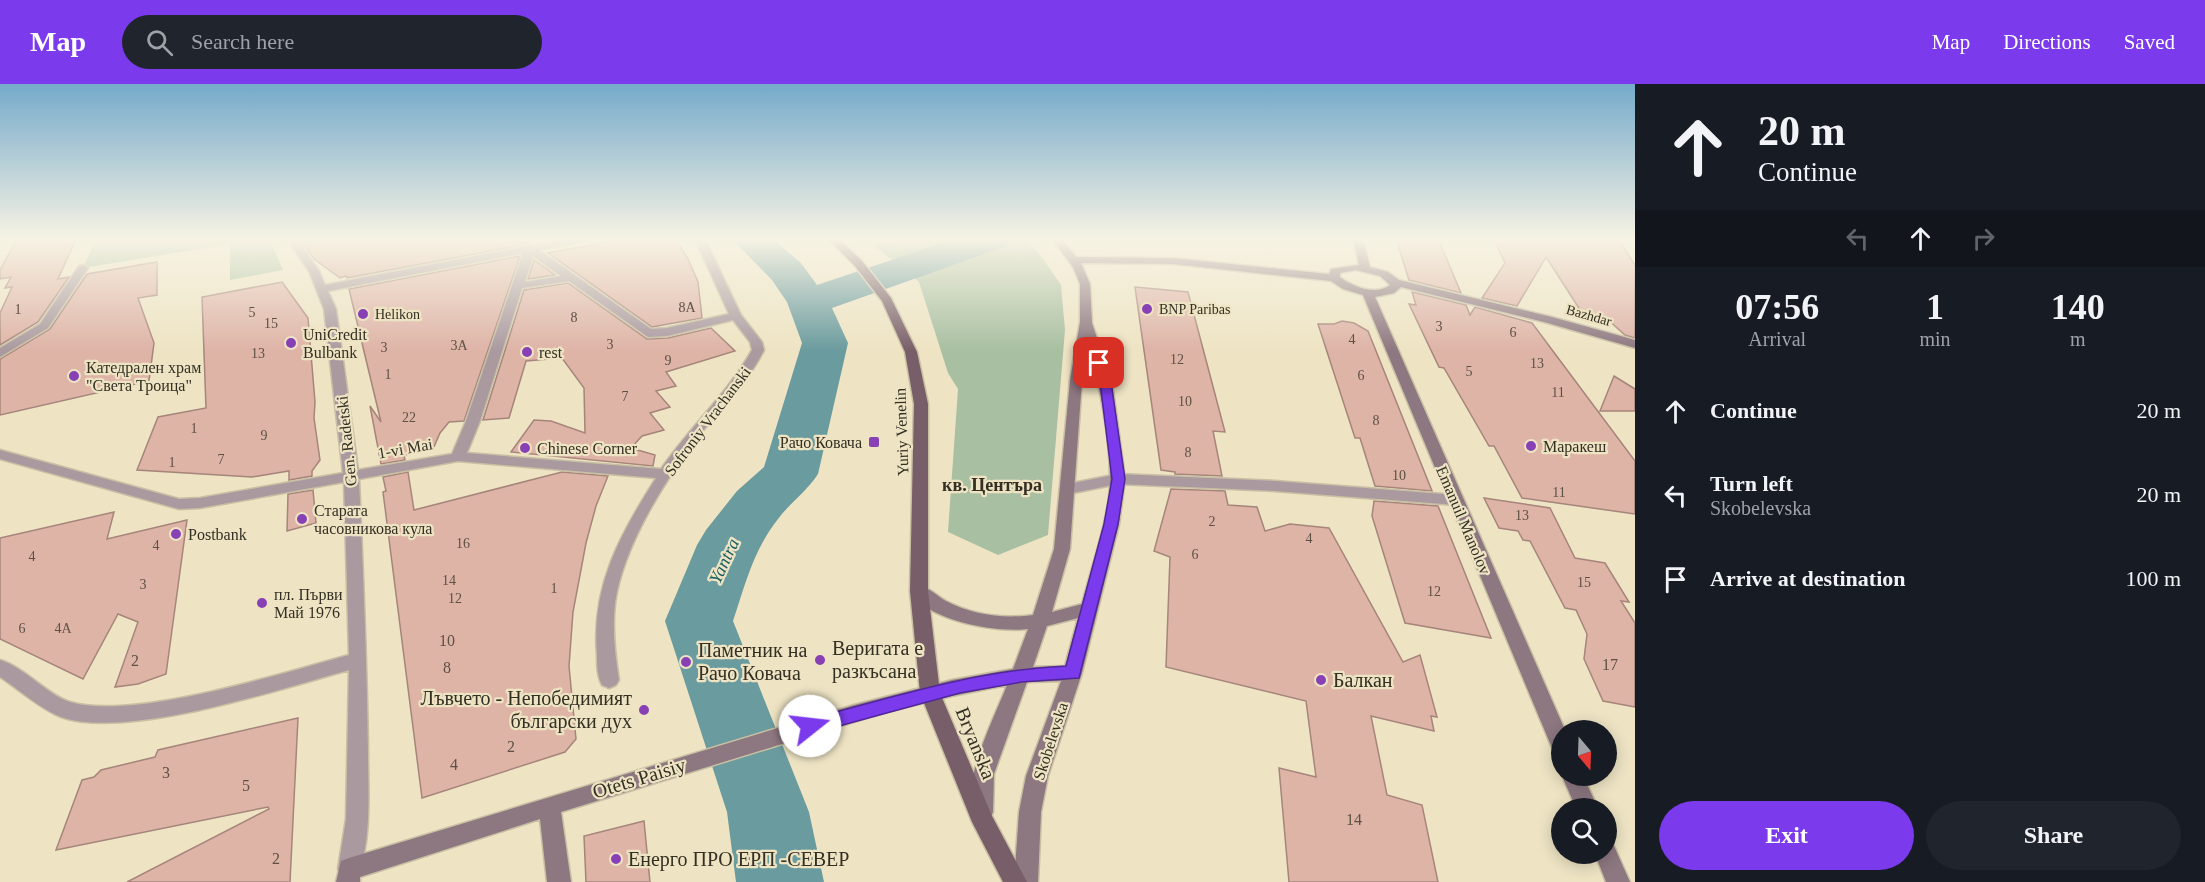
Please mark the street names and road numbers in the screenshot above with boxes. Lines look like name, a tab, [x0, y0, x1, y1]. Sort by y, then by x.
street label: Bazhdar	[1564, 302, 1614, 329]
street label: Sofroniy Vrachanski	[661, 363, 755, 480]
street label: Yuriy Venelin	[891, 388, 913, 476]
street label: Gen. Radetski	[333, 394, 360, 487]
street label: 1-vi Mai	[376, 435, 434, 462]
street label: Emanuil Manolov	[1433, 463, 1494, 577]
street label: Skobelevska	[1030, 700, 1071, 782]
street label: Bryanska	[951, 704, 1000, 783]
street label: Otets Paisiy	[590, 753, 688, 804]

